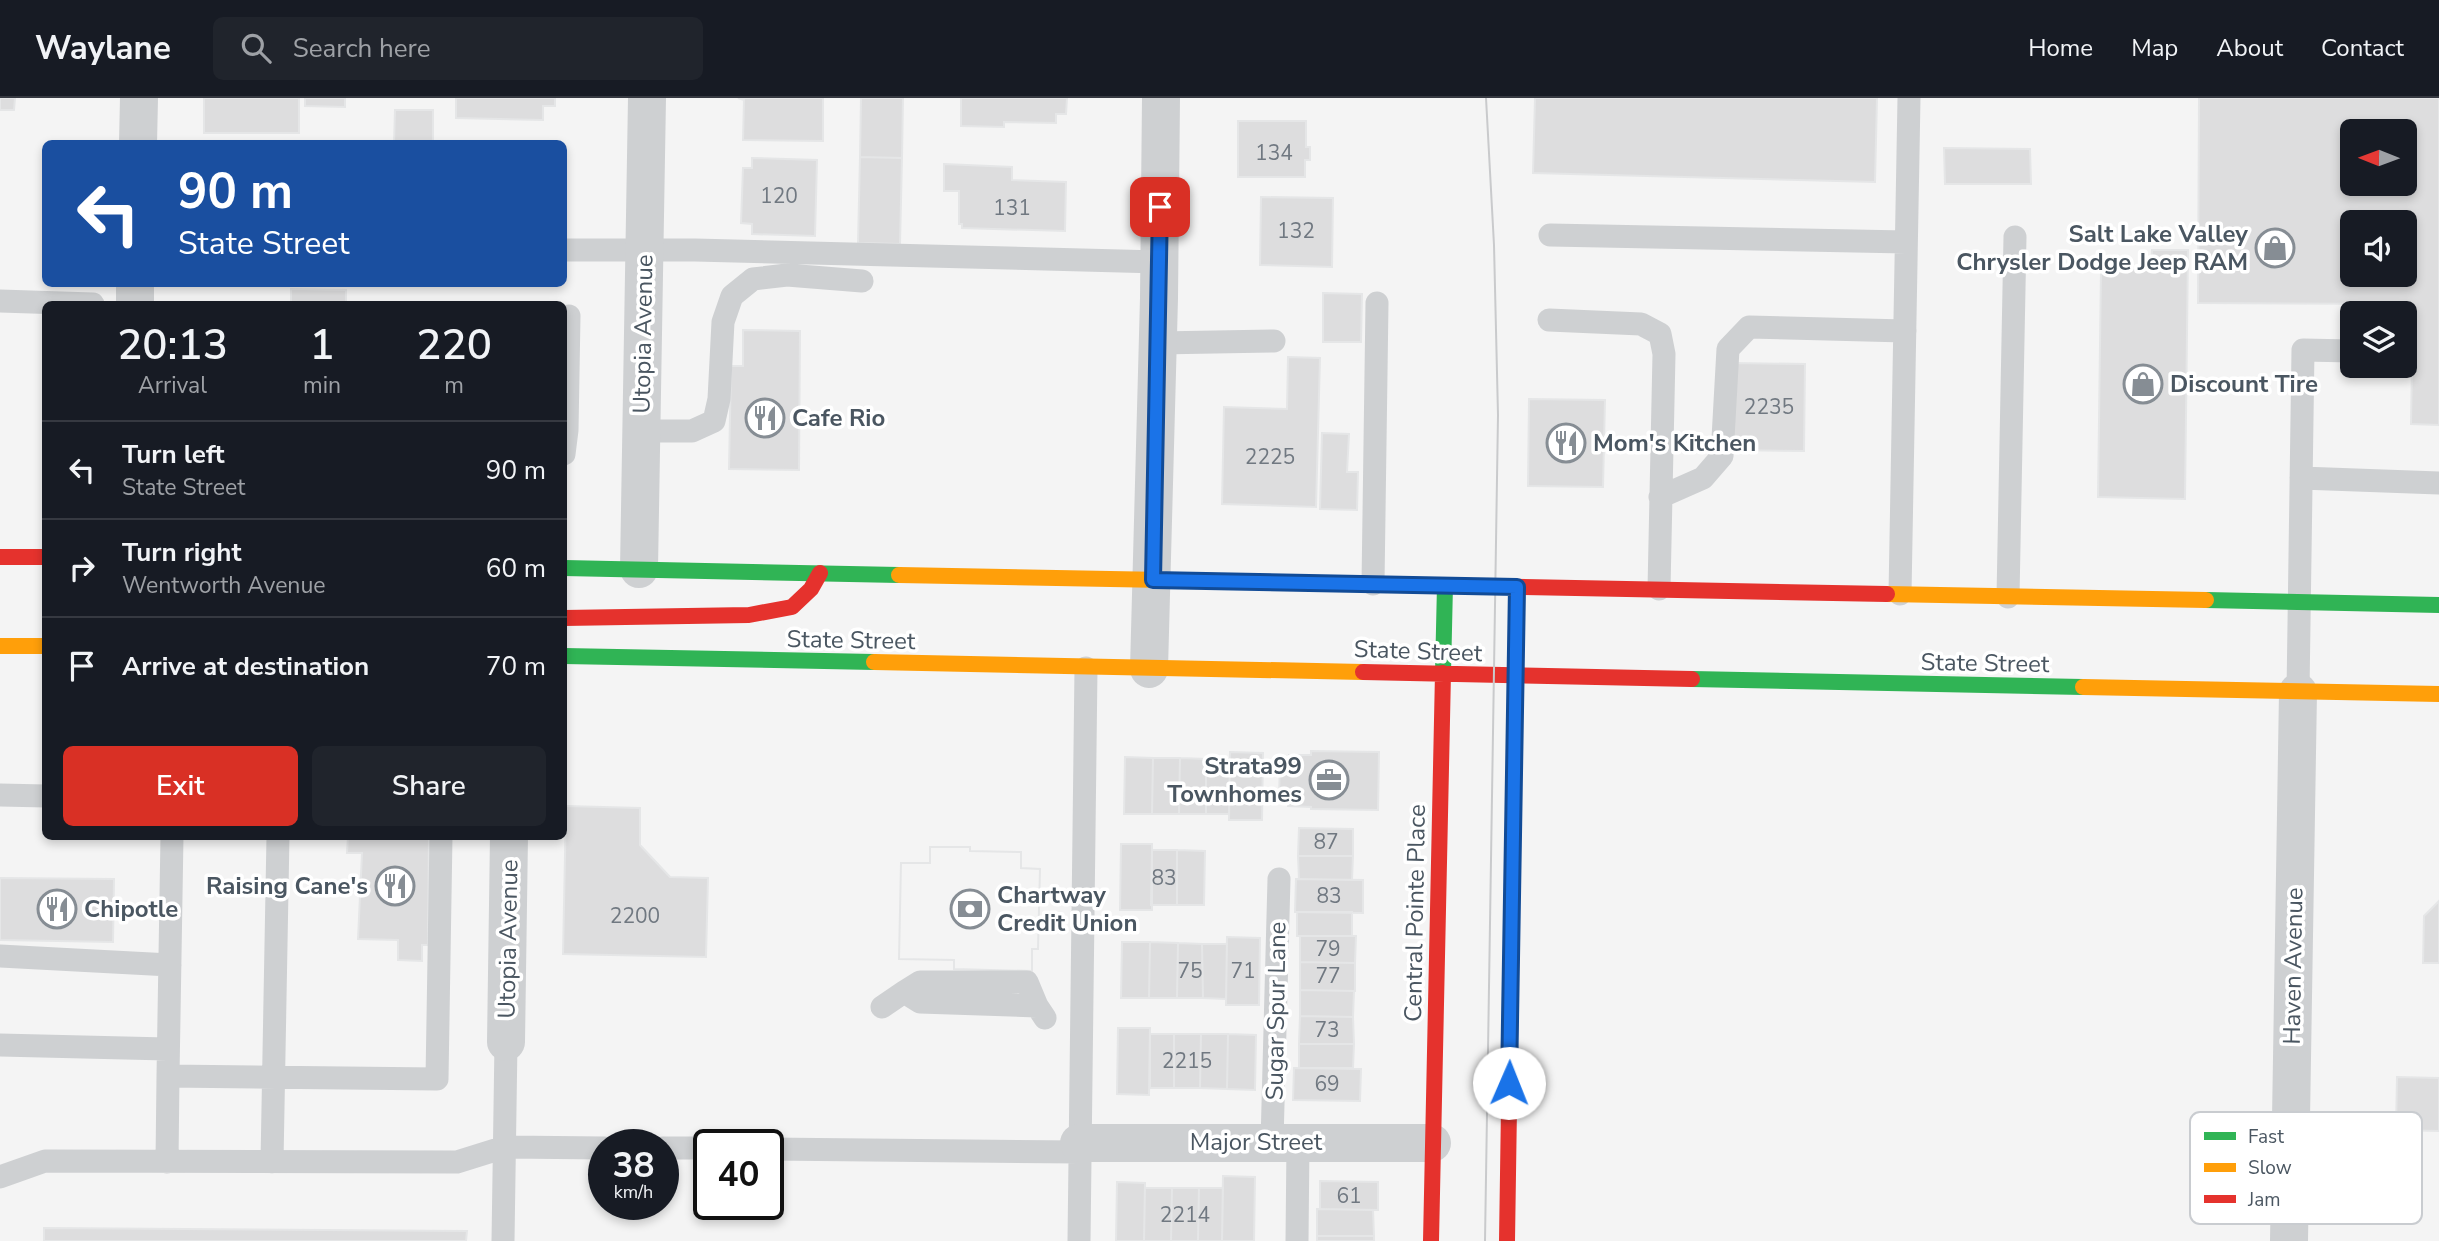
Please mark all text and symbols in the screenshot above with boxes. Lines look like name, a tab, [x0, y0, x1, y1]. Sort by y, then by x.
search box	[213, 17, 703, 80]
text: Waylane	[35, 26, 171, 71]
icon: search	[237, 29, 275, 67]
text: Search here	[293, 31, 431, 66]
text: Home	[2028, 32, 2093, 64]
text: Map	[2131, 32, 2178, 64]
text: About	[2216, 32, 2283, 64]
text: Contact	[2321, 32, 2404, 64]
north arrow	[2340, 119, 2417, 196]
map controls	[2340, 119, 2417, 378]
house number: 134	[1255, 139, 1293, 167]
text: 90 m	[178, 158, 293, 225]
icon: left	[63, 168, 154, 259]
pin	[1130, 177, 1190, 237]
house number: 120	[760, 182, 798, 210]
icon: arrive	[1141, 188, 1179, 226]
house number: 131	[993, 194, 1031, 222]
button: sound	[2340, 210, 2417, 287]
house number: 132	[1277, 217, 1315, 245]
place label: Salt Lake Valley Chrysler Dodge Jeep RAM	[1956, 218, 2248, 278]
text: State Street	[178, 222, 349, 265]
shop icon: Salt Lake Valley Chrysler Dodge Jeep RAM	[2254, 227, 2296, 269]
street label: Utopia Avenue	[626, 254, 660, 414]
button: layers	[2340, 301, 2417, 378]
text: 20:13	[117, 317, 228, 374]
text: 1	[309, 317, 335, 374]
text: 220	[416, 317, 492, 374]
shop icon: Discount Tire	[2122, 363, 2164, 405]
place label: Discount Tire	[2170, 368, 2318, 400]
text: Arrival	[138, 370, 207, 401]
text: min	[303, 370, 341, 401]
text: m	[444, 370, 464, 401]
house number: 2235	[1744, 393, 1794, 421]
restaurant icon: Cafe Rio	[744, 397, 786, 439]
place label: Cafe Rio	[792, 402, 885, 434]
restaurant icon: Mom's Kitchen	[1545, 422, 1587, 464]
place label: Mom's Kitchen	[1593, 427, 1756, 459]
text: Turn left	[122, 437, 225, 472]
house number: 2225	[1245, 443, 1295, 471]
icon: left	[63, 451, 101, 489]
text: 90 m	[486, 453, 546, 488]
text: State Street	[122, 472, 245, 503]
text: Turn right	[122, 535, 241, 570]
icon: right	[63, 549, 101, 587]
text: 60 m	[486, 551, 546, 586]
text: Wentworth Avenue	[122, 570, 326, 601]
street label: State Street	[786, 623, 916, 657]
street label: State Street	[1353, 633, 1483, 669]
street label: State Street	[1920, 646, 2050, 680]
icon: arrive	[63, 647, 101, 685]
text: Arrive at destination	[122, 649, 369, 684]
text: 70 m	[486, 649, 546, 684]
button: Exit	[63, 746, 298, 826]
button: Share	[312, 746, 546, 826]
place label: Strata99 Townhomes	[1167, 750, 1302, 810]
office icon: Strata99 Townhomes	[1308, 759, 1350, 801]
street label: Central Pointe Place	[1397, 804, 1433, 1022]
house number: 87	[1313, 828, 1339, 856]
street label: Utopia Avenue	[491, 859, 525, 1019]
house number: 83	[1151, 864, 1177, 892]
restaurant icon: Raising Cane's	[374, 865, 416, 907]
place label: Raising Cane's	[206, 870, 368, 902]
place label: Chartway Credit Union	[997, 879, 1137, 939]
house number: 83	[1316, 882, 1342, 910]
street label: Haven Avenue	[2276, 887, 2310, 1045]
restaurant icon: Chipotle	[36, 888, 78, 930]
bank icon: Chartway Credit Union	[949, 888, 991, 930]
place label: Chipotle	[84, 893, 178, 925]
house number: 2200	[610, 902, 660, 930]
street label: Sugar Spur Lane	[1258, 921, 1294, 1101]
house number: 79	[1315, 935, 1341, 963]
house number: 75	[1177, 957, 1203, 985]
house number: 71	[1230, 957, 1256, 985]
house number: 77	[1315, 962, 1341, 990]
house number: 73	[1314, 1016, 1340, 1044]
position arrow	[1472, 1046, 1546, 1120]
house number: 2215	[1162, 1047, 1212, 1075]
house number: 69	[1314, 1070, 1340, 1098]
legend	[2190, 1112, 2422, 1224]
text: Fast	[2248, 1124, 2284, 1150]
street label: Major Street	[1190, 1126, 1323, 1158]
speed limit sign: 40	[693, 1129, 784, 1220]
text: 38	[612, 1142, 655, 1189]
text: Slow	[2248, 1155, 2292, 1181]
text: km/h	[614, 1180, 653, 1204]
house number: 61	[1336, 1182, 1362, 1210]
text: Jam	[2247, 1187, 2281, 1213]
house number: 2214	[1160, 1201, 1210, 1229]

